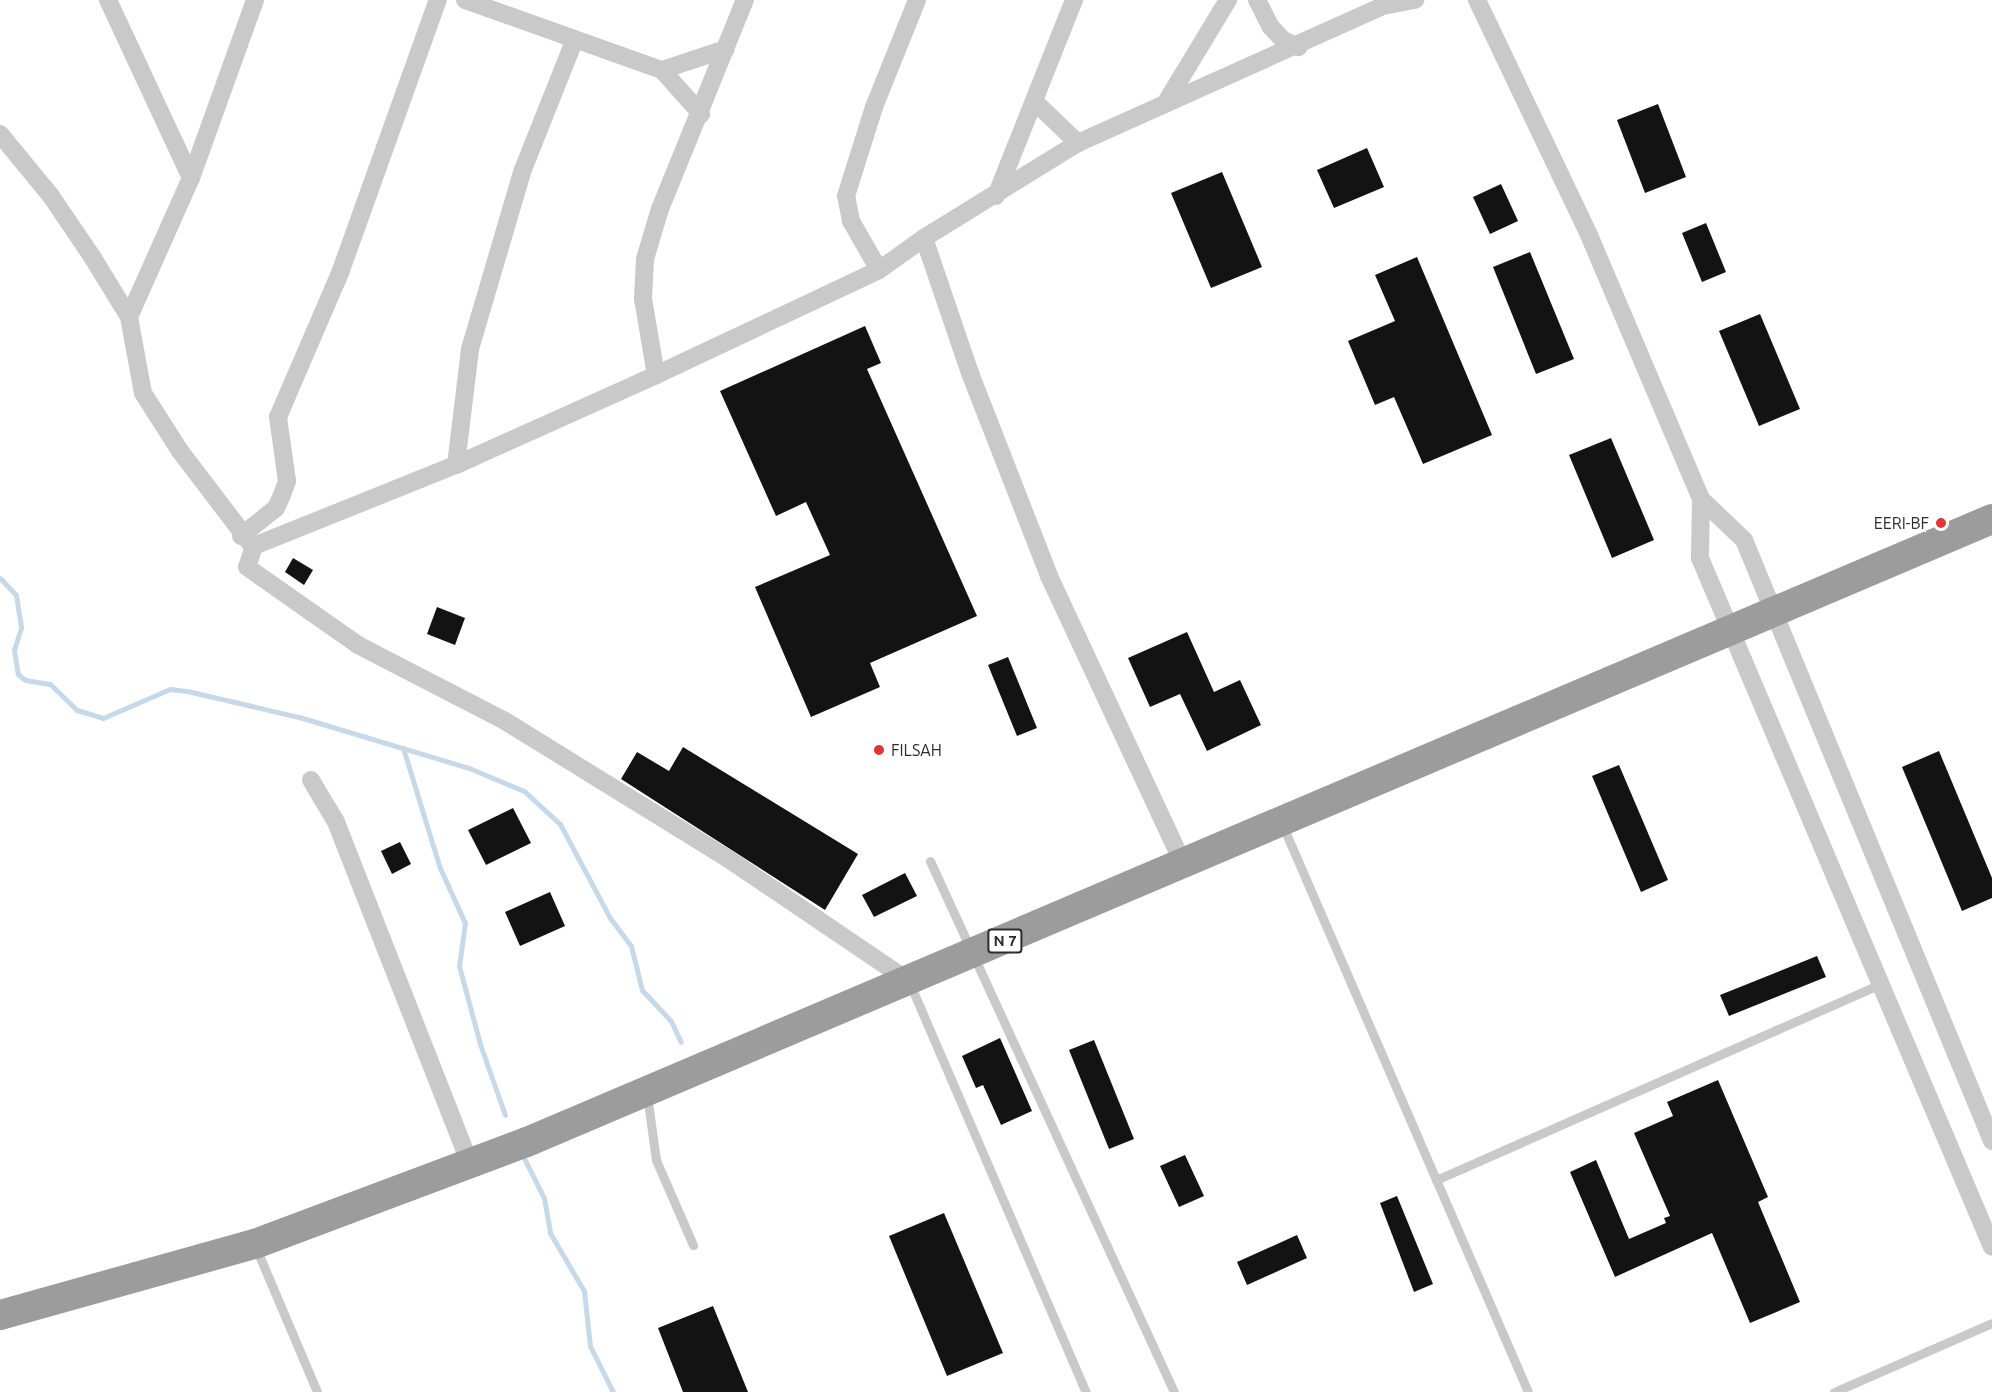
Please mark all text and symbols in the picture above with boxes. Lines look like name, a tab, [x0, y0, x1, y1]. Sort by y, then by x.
place label: EERI-BF	[1874, 513, 1929, 533]
marker: EERI-BF	[1934, 516, 1948, 530]
place label: FILSAH	[891, 740, 942, 760]
marker: FILSAH	[872, 743, 886, 757]
road number: N 7	[987, 929, 1023, 953]

